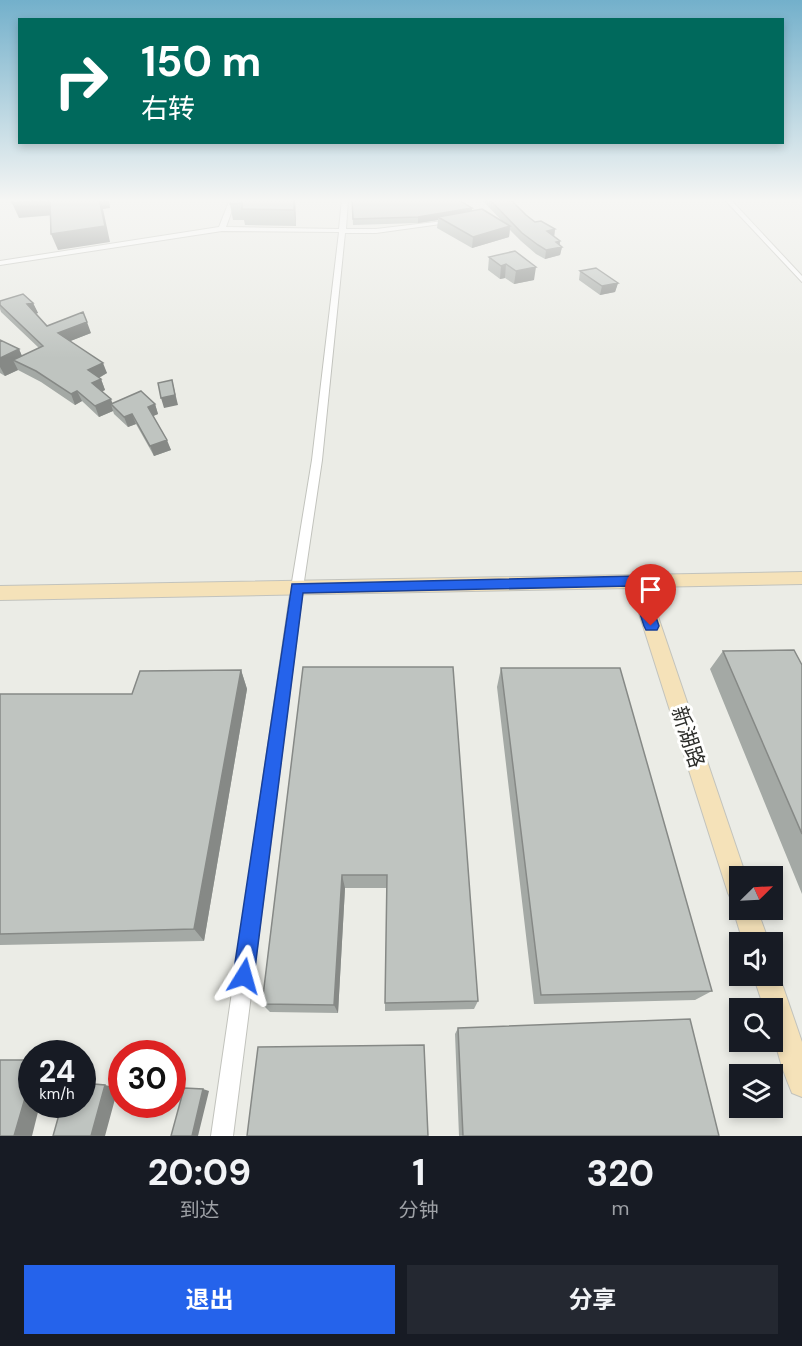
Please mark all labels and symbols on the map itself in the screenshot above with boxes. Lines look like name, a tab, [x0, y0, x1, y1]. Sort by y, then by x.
pin	[625, 564, 676, 626]
street label: 新湖路	[665, 703, 711, 771]
north arrow	[729, 866, 783, 920]
position arrow	[212, 944, 276, 1008]
speed limit sign: 30	[108, 1040, 186, 1118]

